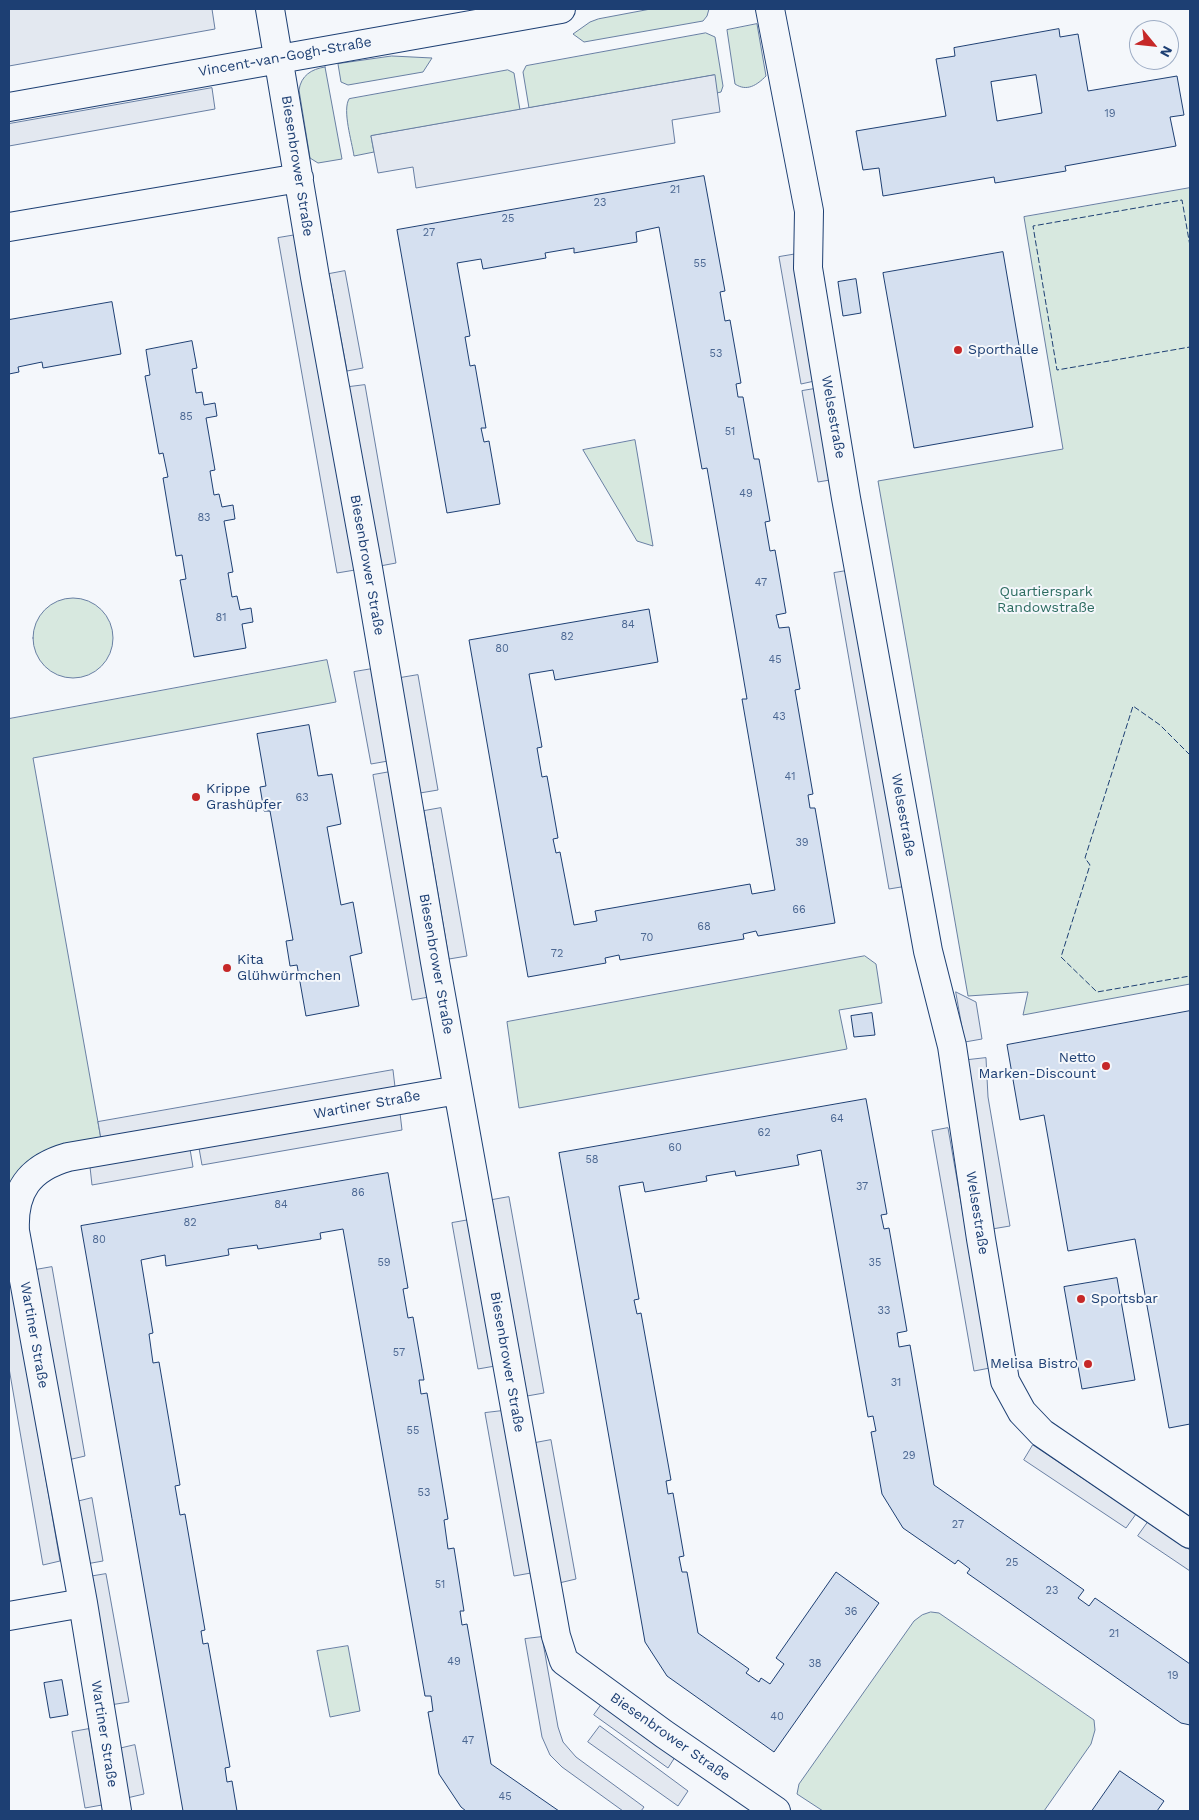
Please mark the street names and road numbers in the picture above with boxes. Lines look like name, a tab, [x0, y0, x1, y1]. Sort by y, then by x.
street label: Vincent-van-Gogh-Straße	[197, 33, 373, 81]
street label: Biesenbrower Straße	[278, 94, 316, 238]
street label: Welsestraße	[817, 374, 849, 460]
street label: Biesenbrower Straße	[346, 493, 388, 637]
street label: Welsestraße	[887, 772, 919, 858]
street label: Biesenbrower Straße	[415, 892, 457, 1036]
street label: Wartiner Straße	[312, 1087, 422, 1123]
street label: Welsestraße	[962, 1170, 992, 1256]
street label: Wartiner Straße	[16, 1280, 52, 1390]
street label: Biesenbrower Straße	[486, 1290, 528, 1434]
street label: Wartiner Straße	[87, 1679, 121, 1789]
street label: Biesenbrower Straße	[607, 1689, 733, 1785]

